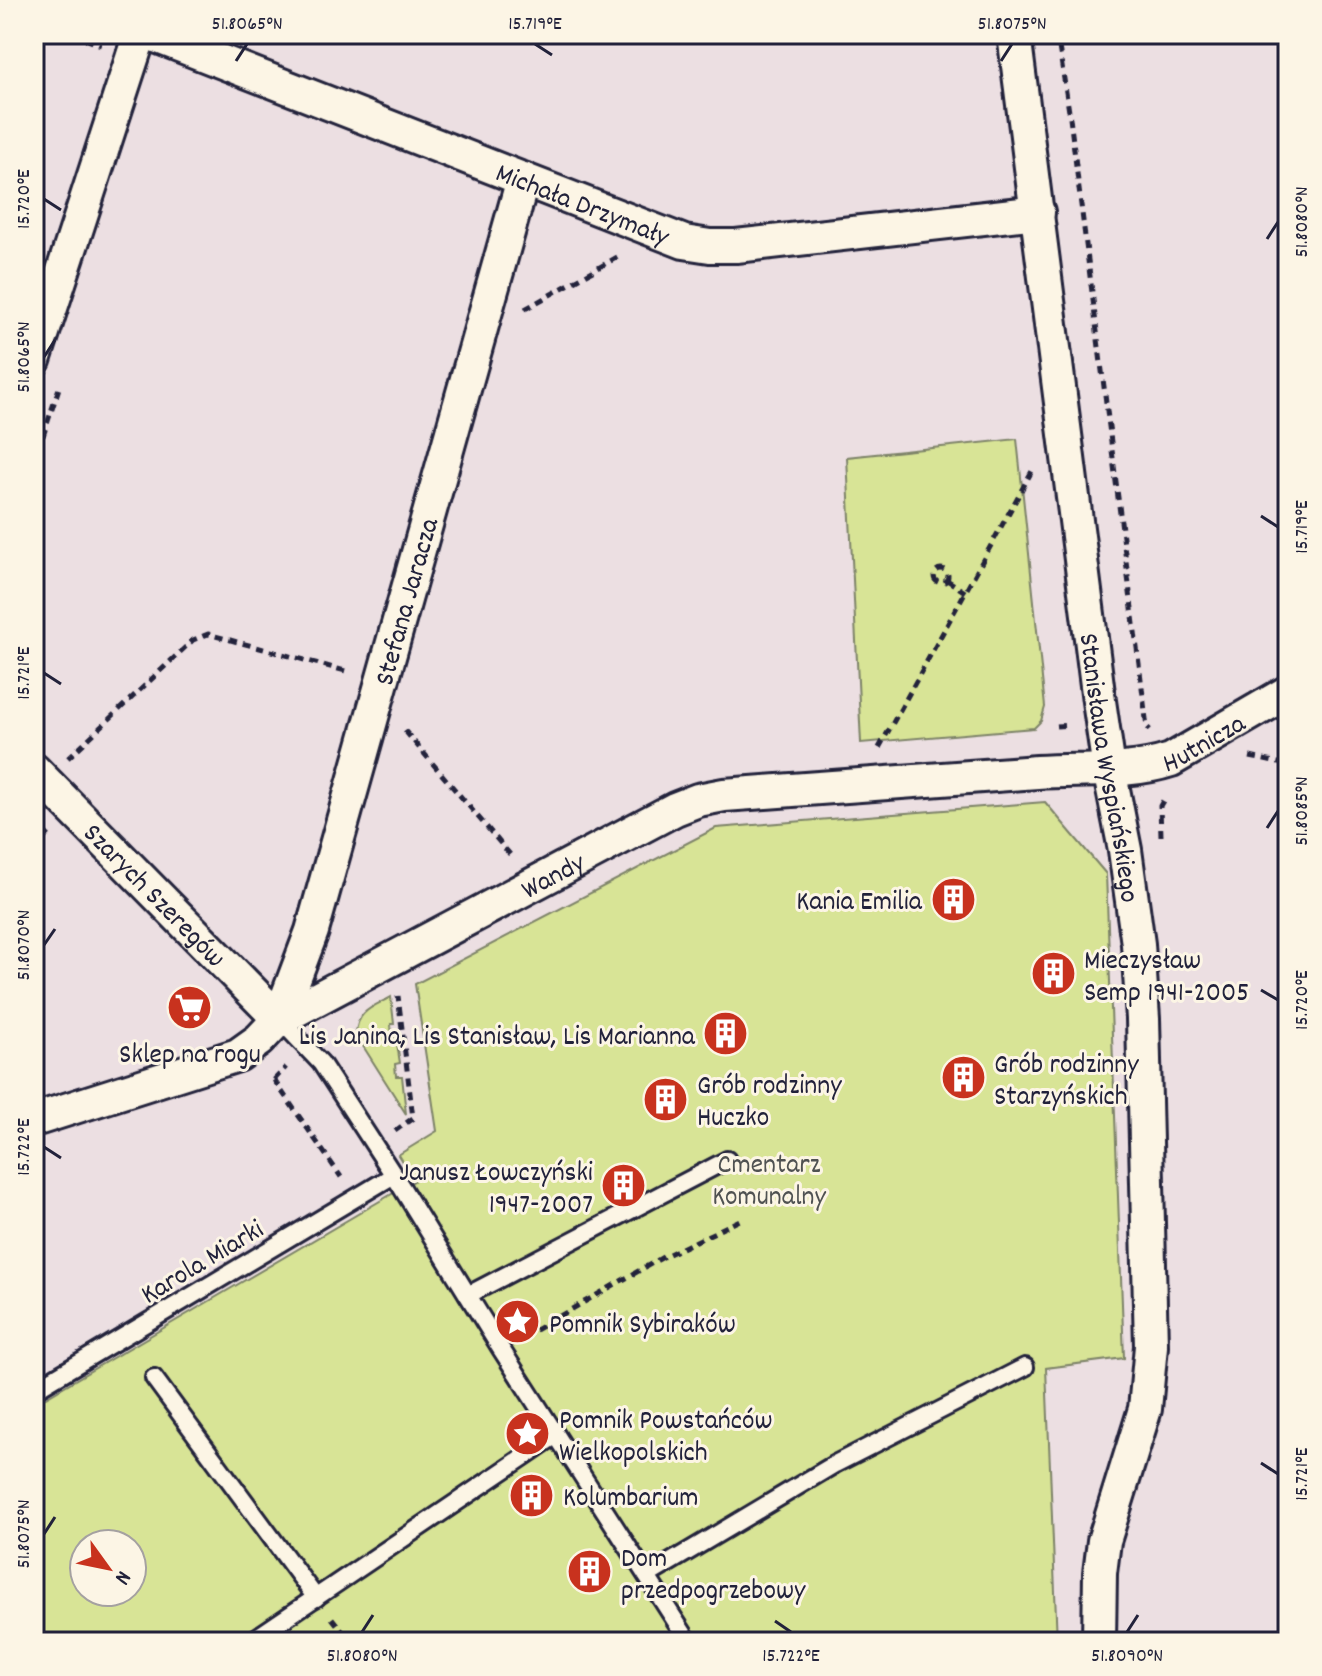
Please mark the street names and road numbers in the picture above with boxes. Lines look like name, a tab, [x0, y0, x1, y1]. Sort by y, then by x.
street label: Michała Drzymały	[489, 155, 675, 259]
street label: Stefana Jaracza	[367, 513, 452, 691]
street label: Stanisława Wyspiańskiego	[1066, 631, 1147, 905]
street label: Hutnicza	[1159, 706, 1255, 786]
street label: Szarych Szeregów	[72, 816, 233, 979]
street label: Wandy	[516, 845, 594, 912]
street label: Karola Miarki	[135, 1212, 272, 1317]

